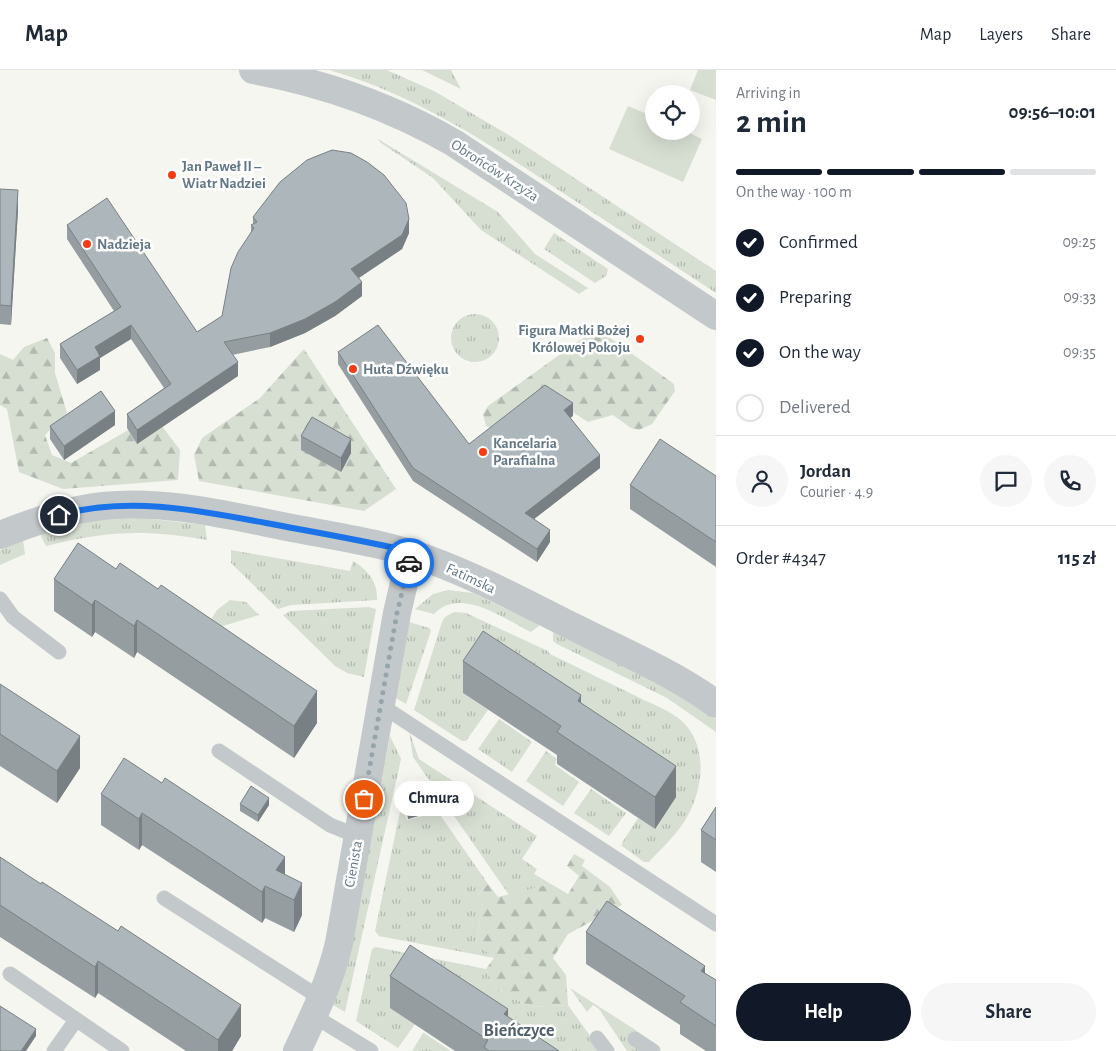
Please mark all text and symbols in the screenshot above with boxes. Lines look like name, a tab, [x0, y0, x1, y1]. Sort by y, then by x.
text: Map	[25, 22, 68, 46]
text: Map	[920, 26, 951, 44]
text: Layers	[979, 26, 1023, 44]
text: Share	[1051, 26, 1091, 44]
map controls	[645, 85, 700, 140]
button: locate	[645, 85, 700, 140]
text: Arriving in	[736, 85, 801, 101]
text: 09:56–10:01	[1009, 103, 1096, 122]
text: 2 min	[736, 106, 807, 138]
street label: Obrońców Krzyża	[448, 137, 541, 204]
place label: Jan Paweł II – Wiatr Nadziei	[182, 159, 266, 191]
marker: Jan Paweł II – Wiatr Nadziei	[166, 169, 178, 181]
text: On the way · 100 m	[736, 184, 852, 200]
icon: check	[736, 229, 764, 257]
text: Confirmed	[779, 233, 858, 252]
text: 09:25	[1062, 234, 1096, 250]
place label: Nadzieja	[97, 237, 151, 252]
marker: Nadzieja	[81, 238, 93, 250]
icon: check	[736, 284, 764, 312]
text: Preparing	[779, 288, 852, 307]
text: 09:33	[1063, 289, 1096, 305]
place label: Figura Matki Bożej Królowej Pokoju	[518, 323, 630, 355]
marker: Figura Matki Bożej Królowej Pokoju	[634, 333, 646, 345]
icon: check	[736, 339, 764, 367]
text: On the way	[779, 343, 861, 362]
text: 09:35	[1063, 344, 1096, 360]
place label: Huta Dźwięku	[363, 362, 449, 377]
marker: Huta Dźwięku	[347, 363, 359, 375]
text: Delivered	[779, 398, 851, 417]
place label: Kancelaria Parafialna	[493, 436, 557, 468]
marker: Kancelaria Parafialna	[477, 446, 489, 458]
button: person	[736, 455, 788, 507]
button: chat	[980, 455, 1032, 507]
button: phone	[1044, 455, 1096, 507]
text: Jordan	[800, 462, 851, 481]
text: Courier · 4.9	[800, 484, 873, 500]
pin	[38, 494, 80, 536]
icon: home	[45, 501, 73, 529]
courier	[384, 538, 434, 588]
icon: car	[395, 549, 423, 577]
text: Order #4347	[736, 549, 826, 568]
text: 115 zł	[1058, 549, 1096, 568]
street label: Fatimska	[444, 561, 498, 596]
pin	[343, 778, 385, 820]
callout: Chmura	[394, 782, 474, 816]
icon: bag	[350, 785, 378, 813]
text: Chmura	[408, 790, 460, 806]
street label: Cienista	[342, 840, 365, 889]
button: Help	[736, 983, 911, 1041]
button: Share	[921, 983, 1096, 1041]
district label: Bieńczyce	[484, 1022, 554, 1040]

